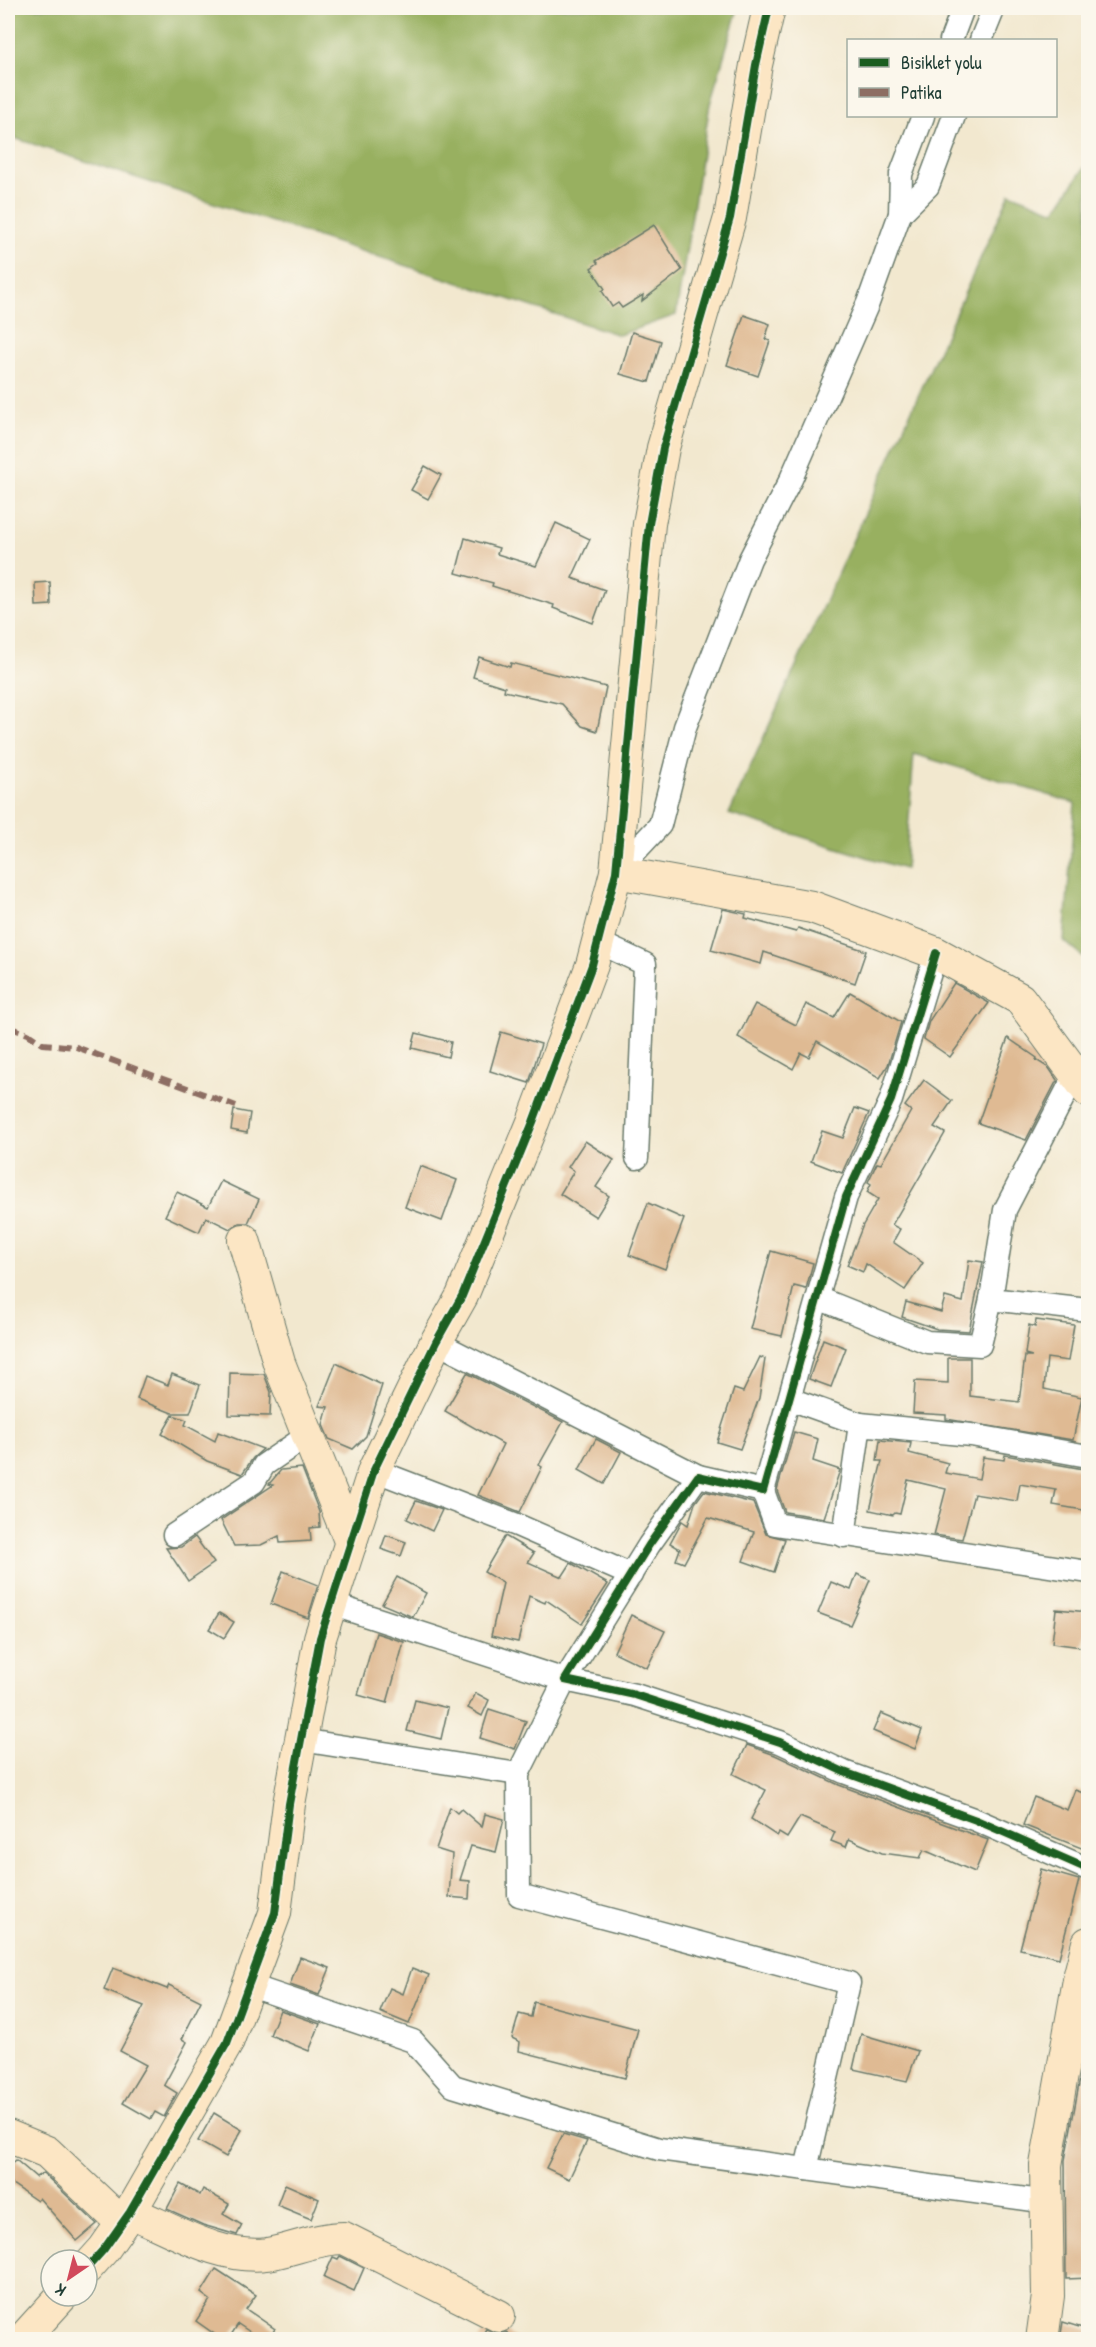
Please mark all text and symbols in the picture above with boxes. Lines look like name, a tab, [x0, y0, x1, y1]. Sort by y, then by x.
legend	[847, 39, 1057, 117]
text: Bisiklet yolu	[901, 50, 982, 75]
text: Patika	[901, 80, 941, 105]
north arrow	[39, 2248, 99, 2308]
text: K	[50, 2279, 70, 2302]

